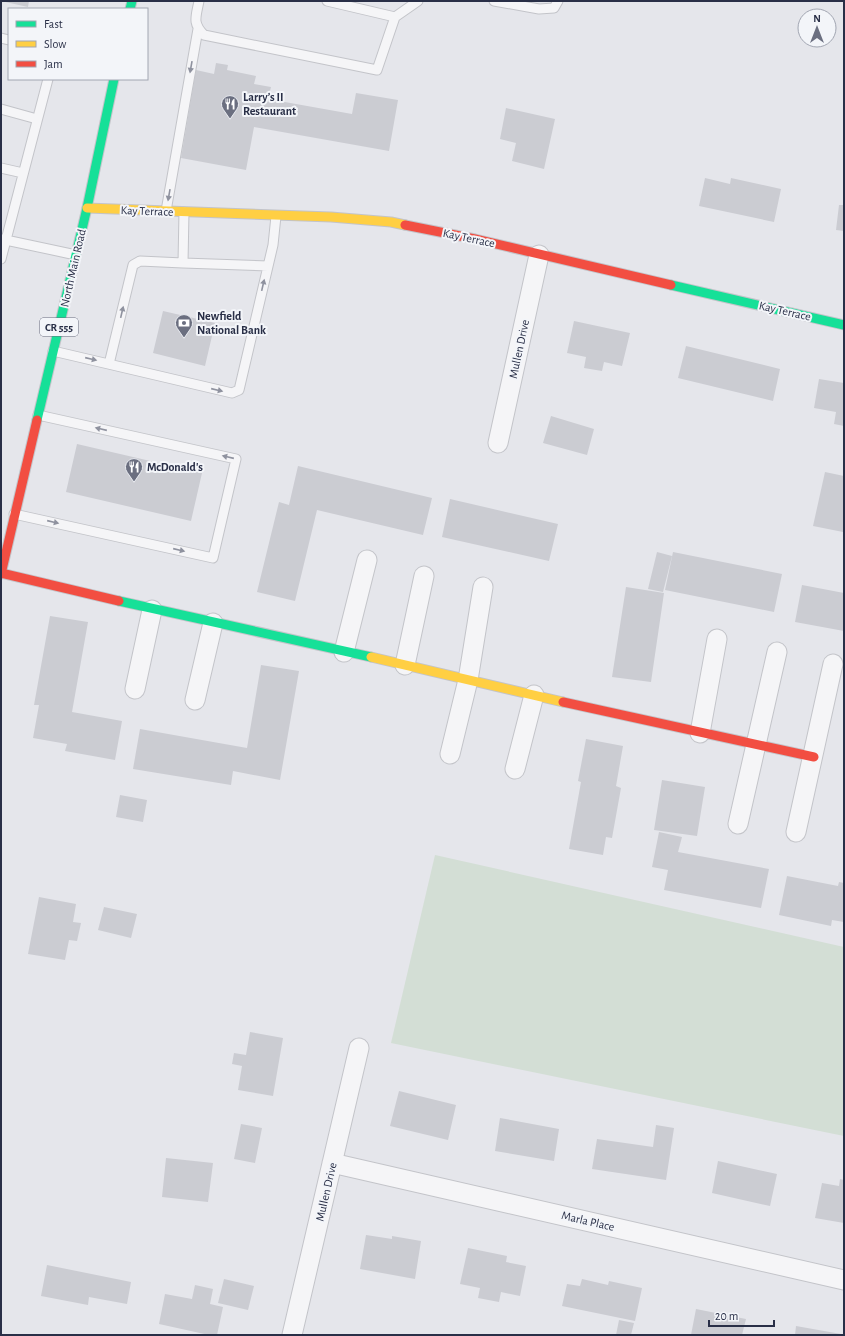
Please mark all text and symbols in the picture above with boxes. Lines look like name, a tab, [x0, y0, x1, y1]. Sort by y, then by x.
legend	[8, 8, 148, 80]
north arrow	[797, 8, 837, 48]
text: N	[813, 13, 821, 24]
text: Fast	[44, 18, 63, 30]
text: Slow	[44, 38, 66, 50]
text: Jam	[44, 58, 63, 70]
one-way arrow	[188, 61, 194, 73]
place label: Larry’s II Restaurant	[243, 91, 296, 117]
restaurant icon: Larry’s II Restaurant	[220, 94, 240, 119]
one-way arrow	[166, 189, 172, 201]
street label: Kay Terrace	[120, 204, 174, 219]
street label: Kay Terrace	[442, 227, 496, 250]
street label: North Main Road	[58, 228, 88, 308]
one-way arrow	[261, 279, 267, 292]
street label: Kay Terrace	[758, 299, 812, 324]
one-way arrow	[119, 306, 125, 318]
place label: Newfield National Bank	[197, 310, 266, 336]
bank icon: Newfield National Bank	[174, 313, 194, 338]
road number: CR 555	[40, 318, 78, 336]
street label: Mullen Drive	[507, 318, 531, 380]
one-way arrow	[85, 357, 97, 363]
one-way arrow	[211, 387, 224, 393]
one-way arrow	[95, 425, 107, 431]
one-way arrow	[222, 454, 234, 460]
restaurant icon: McDonald's	[124, 457, 144, 482]
place label: McDonald's	[147, 461, 203, 473]
one-way arrow	[46, 520, 59, 526]
one-way arrow	[173, 548, 186, 554]
street label: Mullen Drive	[313, 1161, 339, 1223]
street label: Marla Place	[560, 1209, 616, 1233]
scale bar	[709, 1302, 774, 1328]
text: 20 m	[715, 1310, 738, 1322]

